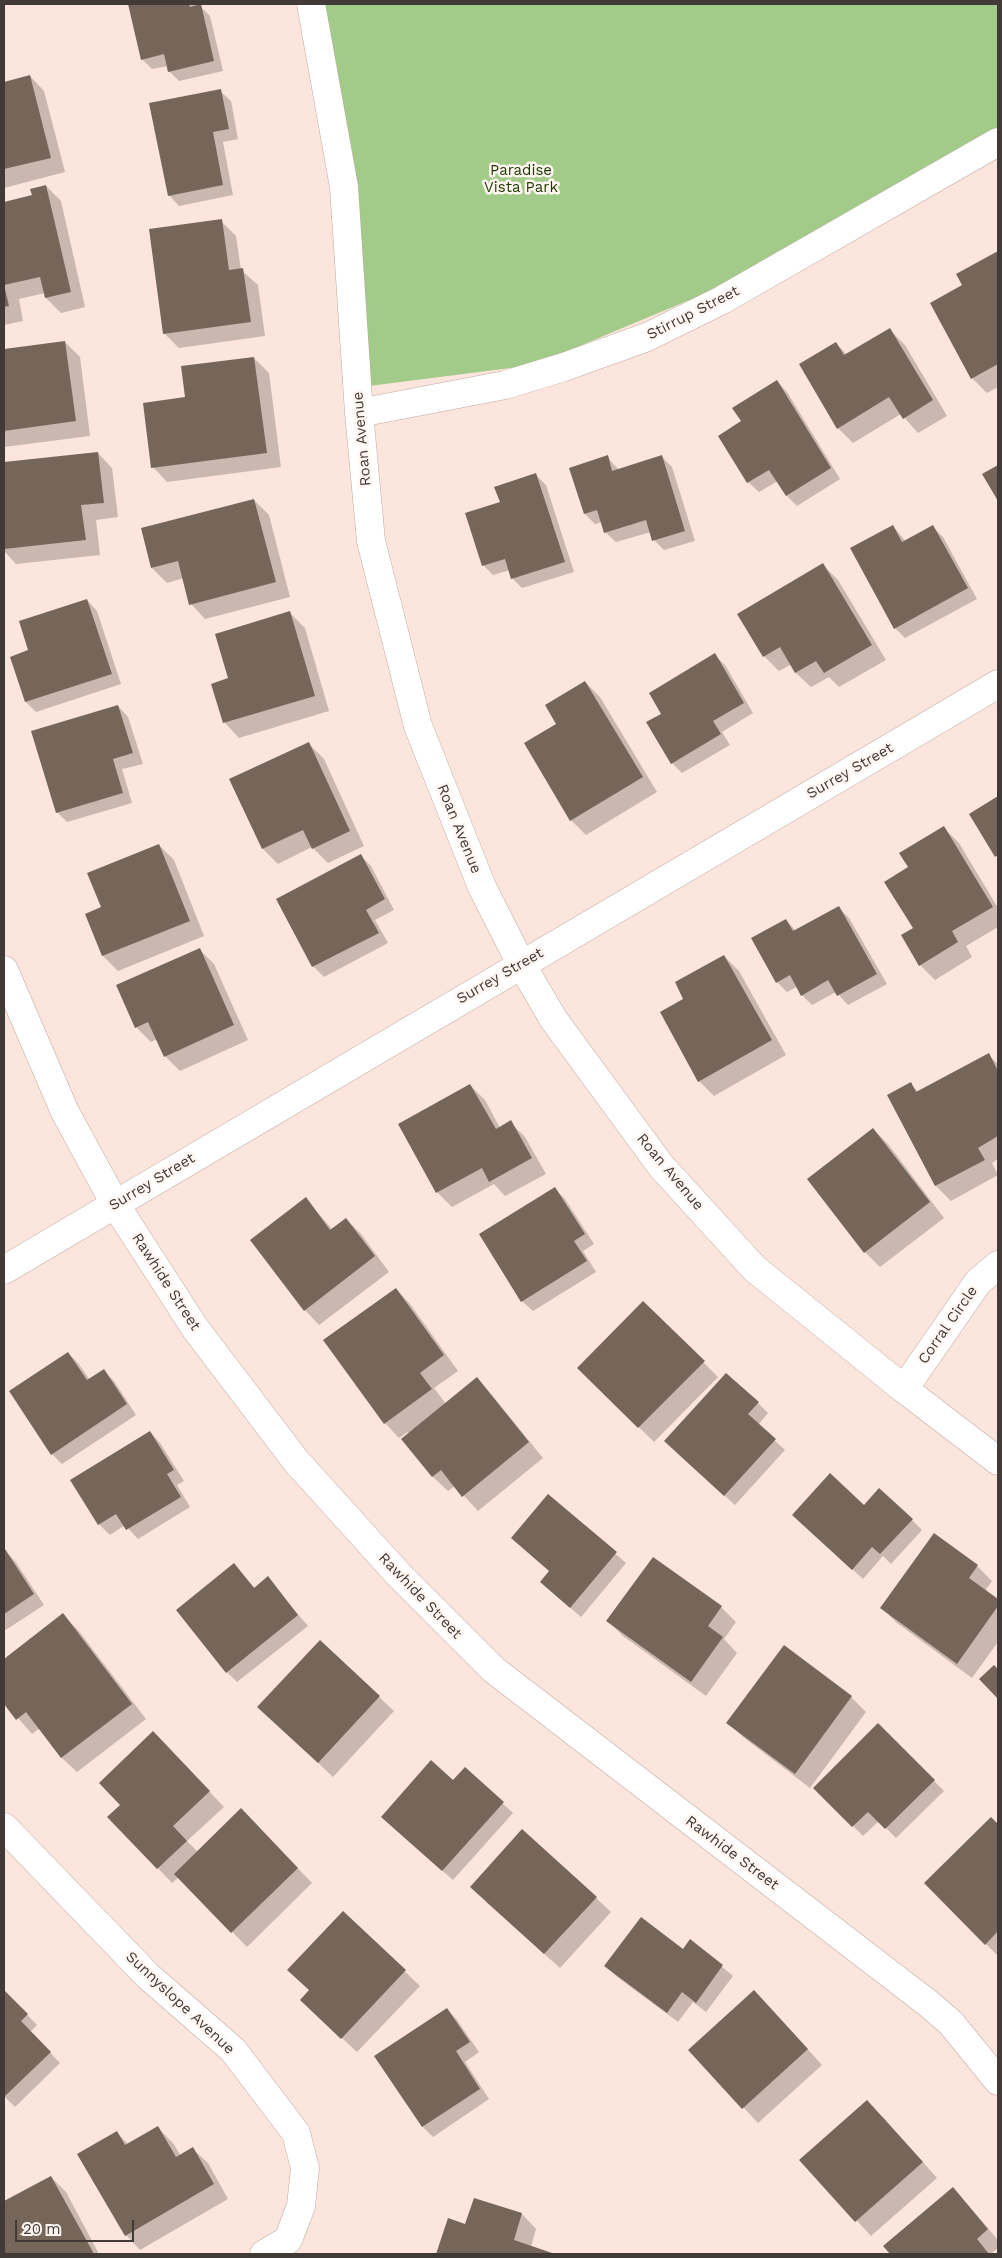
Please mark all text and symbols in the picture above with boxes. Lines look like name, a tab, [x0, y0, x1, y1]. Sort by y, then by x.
park label: Paradise Vista Park	[484, 162, 558, 197]
street label: Stirrup Street	[644, 282, 742, 344]
street label: Roan Avenue	[349, 391, 375, 487]
street label: Surrey Street	[803, 739, 897, 803]
street label: Roan Avenue	[433, 782, 485, 876]
street label: Surrey Street	[453, 944, 547, 1008]
street label: Roan Avenue	[633, 1130, 707, 1214]
street label: Surrey Street	[106, 1149, 198, 1215]
street label: Rawhide Street	[128, 1230, 204, 1334]
street label: Corral Circle	[914, 1282, 982, 1368]
street label: Rawhide Street	[374, 1549, 466, 1643]
street label: Rawhide Street	[682, 1812, 782, 1894]
street label: Sunnyslope Avenue	[122, 1948, 238, 2058]
scale bar	[18, 2210, 136, 2242]
text: 20 m	[23, 2220, 61, 2238]

